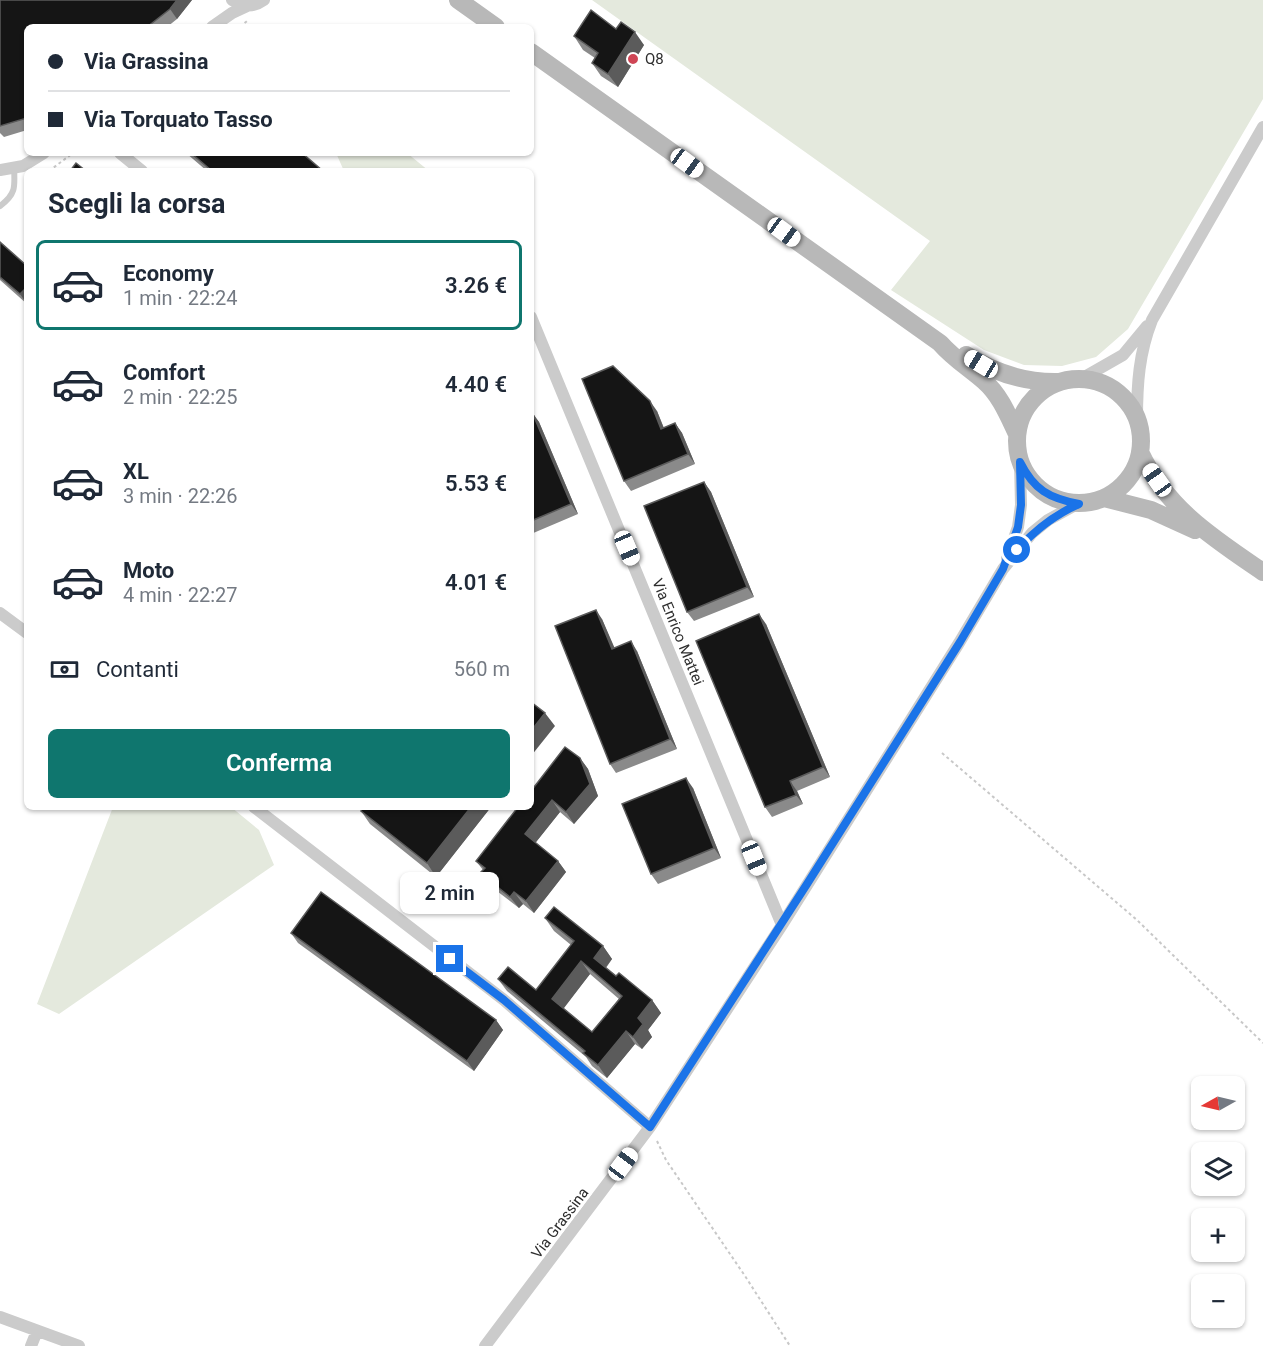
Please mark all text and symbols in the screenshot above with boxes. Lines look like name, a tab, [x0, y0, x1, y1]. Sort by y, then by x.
text: Via Grassina	[84, 49, 208, 74]
place label: Q8	[645, 50, 664, 68]
marker: Q8	[626, 52, 640, 66]
text: Via Torquato Tasso	[84, 107, 273, 132]
car	[667, 145, 707, 181]
text: Scegli la corsa	[48, 188, 226, 220]
car	[764, 214, 804, 250]
icon: car	[51, 258, 105, 312]
text: Economy	[123, 261, 214, 286]
text: 3.26 €	[445, 273, 507, 298]
text: 1 min · 22:24	[123, 286, 238, 310]
car	[961, 347, 1001, 381]
icon: car	[51, 357, 105, 411]
text: Comfort	[123, 360, 205, 385]
text: 4.40 €	[445, 372, 507, 397]
text: 2 min · 22:25	[123, 385, 238, 409]
icon: car	[51, 456, 105, 510]
text: XL	[123, 459, 149, 484]
car	[1139, 460, 1175, 500]
text: 5.53 €	[445, 471, 507, 496]
text: 3 min · 22:26	[123, 484, 238, 508]
car	[612, 528, 642, 568]
route start	[1003, 536, 1030, 563]
icon: car	[51, 555, 105, 609]
text: Moto	[123, 558, 174, 583]
text: 4.01 €	[445, 570, 507, 595]
street label: Via Enrico Mattei	[648, 576, 708, 688]
text: 4 min · 22:27	[123, 583, 238, 607]
icon: cash	[48, 653, 81, 686]
text: Contanti	[96, 657, 179, 682]
text: 560 m	[454, 657, 510, 681]
button: Conferma	[48, 729, 510, 798]
car	[739, 838, 769, 878]
callout: 2 min	[400, 872, 500, 914]
text: 2 min	[424, 881, 475, 905]
route end	[436, 945, 463, 972]
north arrow	[1191, 1076, 1245, 1130]
map controls	[1191, 1076, 1245, 1328]
button: layers	[1191, 1142, 1245, 1196]
car	[605, 1144, 641, 1184]
street label: Via Grassina	[528, 1184, 592, 1262]
button: +	[1191, 1208, 1245, 1262]
button: −	[1191, 1274, 1245, 1328]

